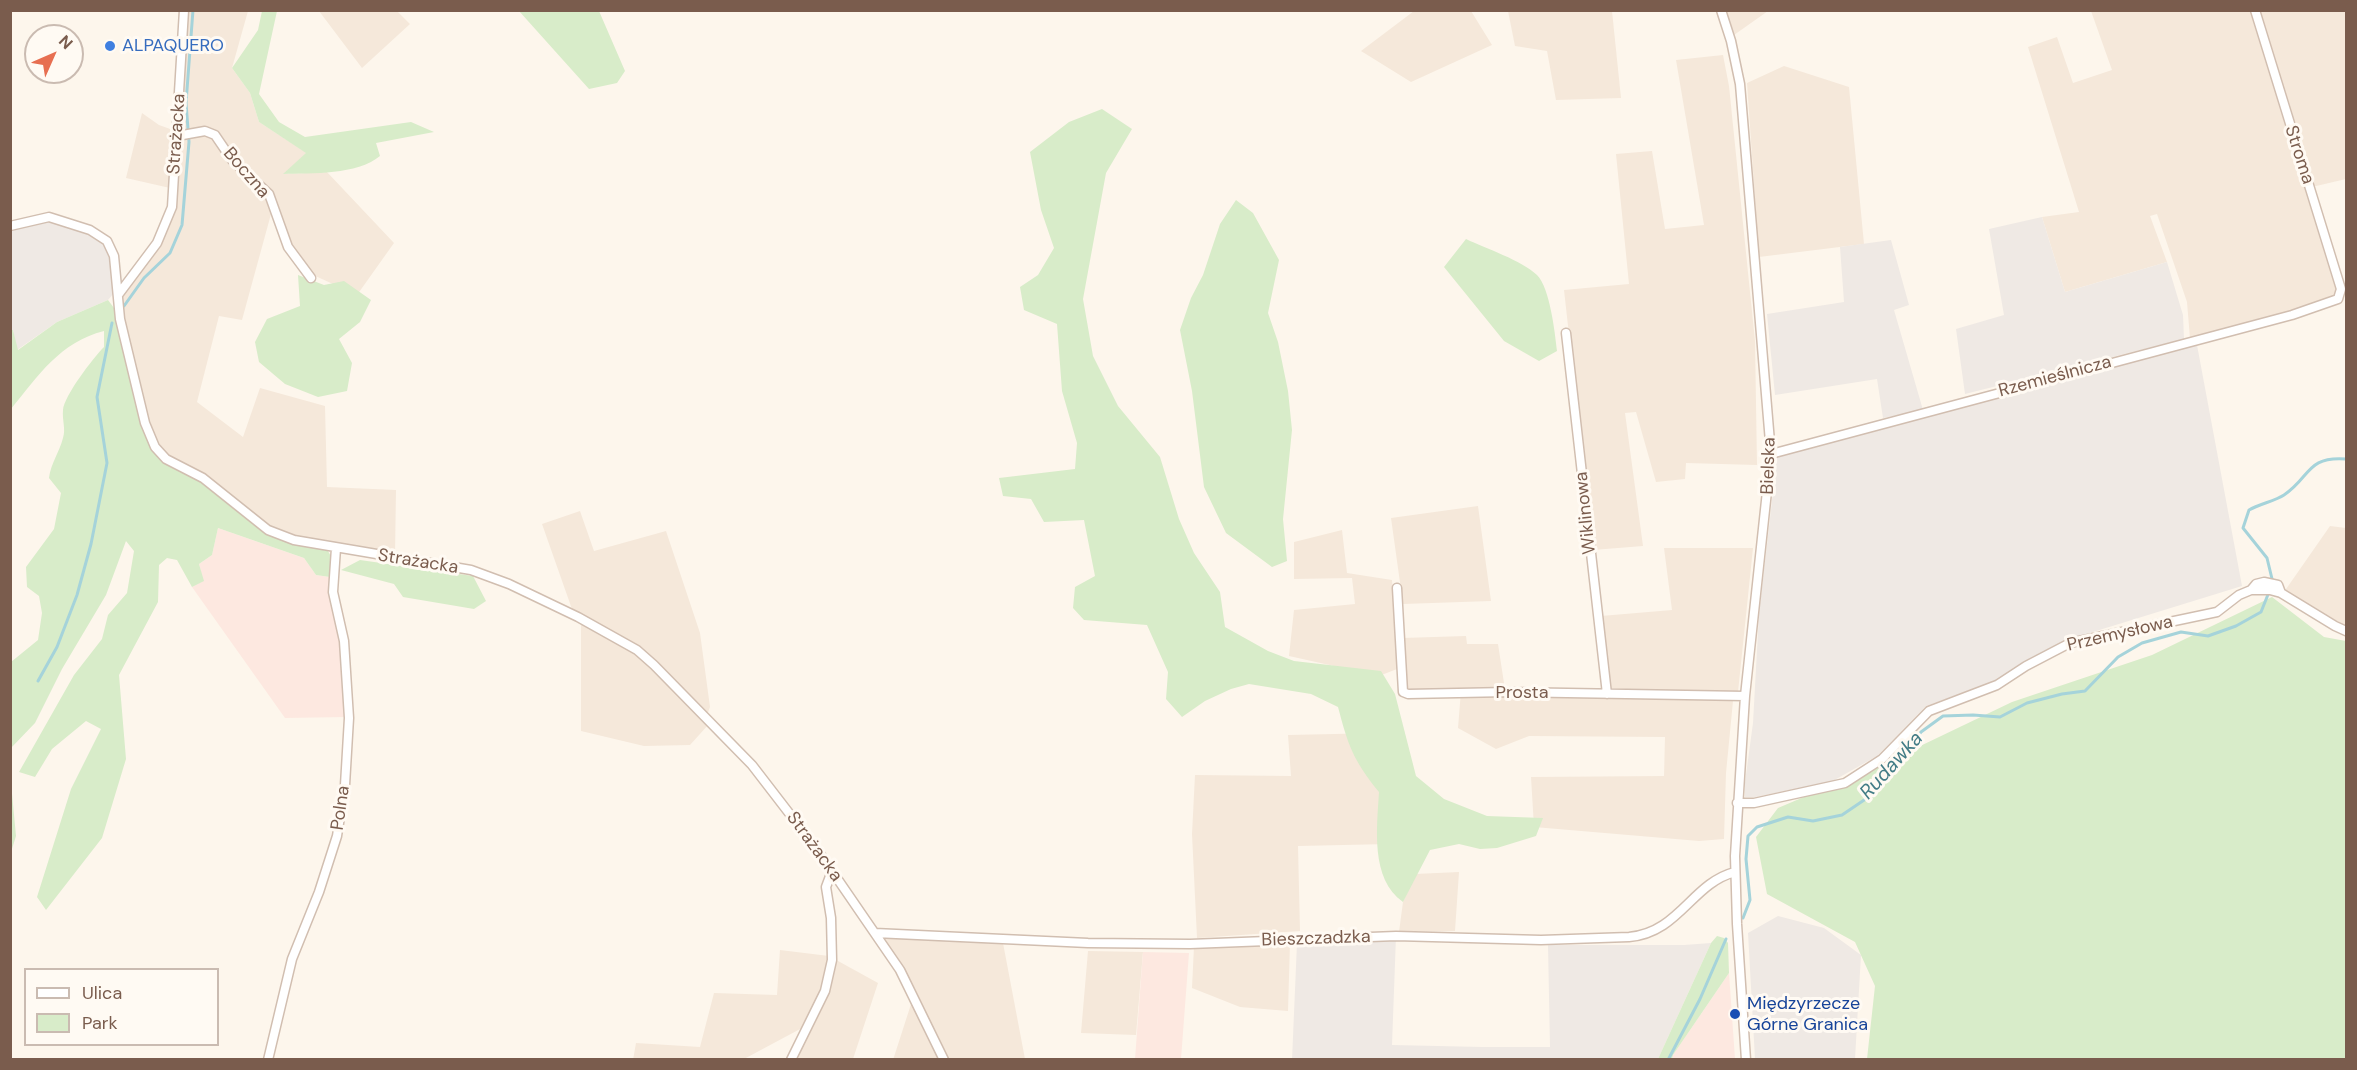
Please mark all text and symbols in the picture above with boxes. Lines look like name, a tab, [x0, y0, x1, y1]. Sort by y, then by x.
north arrow	[24, 24, 84, 84]
text: N	[54, 31, 77, 54]
place label: ALPAQUERO	[122, 35, 224, 57]
marker: ALPAQUERO	[103, 39, 117, 53]
street label: Strażacka	[163, 93, 191, 175]
street label: Stroma	[2279, 123, 2319, 187]
street label: Boczna	[218, 143, 274, 203]
street label: Rzemieślnicza	[1996, 352, 2114, 402]
street label: Bielska	[1757, 437, 1781, 495]
street label: Wiklinowa	[1571, 471, 1601, 555]
street label: Strażacka	[376, 545, 460, 579]
street label: Przemysłowa	[2065, 611, 2175, 657]
street label: Prosta	[1496, 682, 1548, 704]
water label: Rudawka	[1855, 727, 1929, 805]
street label: Polna	[327, 784, 355, 832]
street label: Strażacka	[781, 808, 847, 886]
street label: Bieszczadzka	[1261, 926, 1371, 952]
legend	[24, 968, 219, 1046]
text: Ulica	[82, 981, 122, 1005]
place label: Międzyrzecze Górne Granica	[1747, 993, 1868, 1036]
marker: Międzyrzecze Górne Granica	[1728, 1007, 1742, 1021]
text: Park	[82, 1011, 118, 1035]

